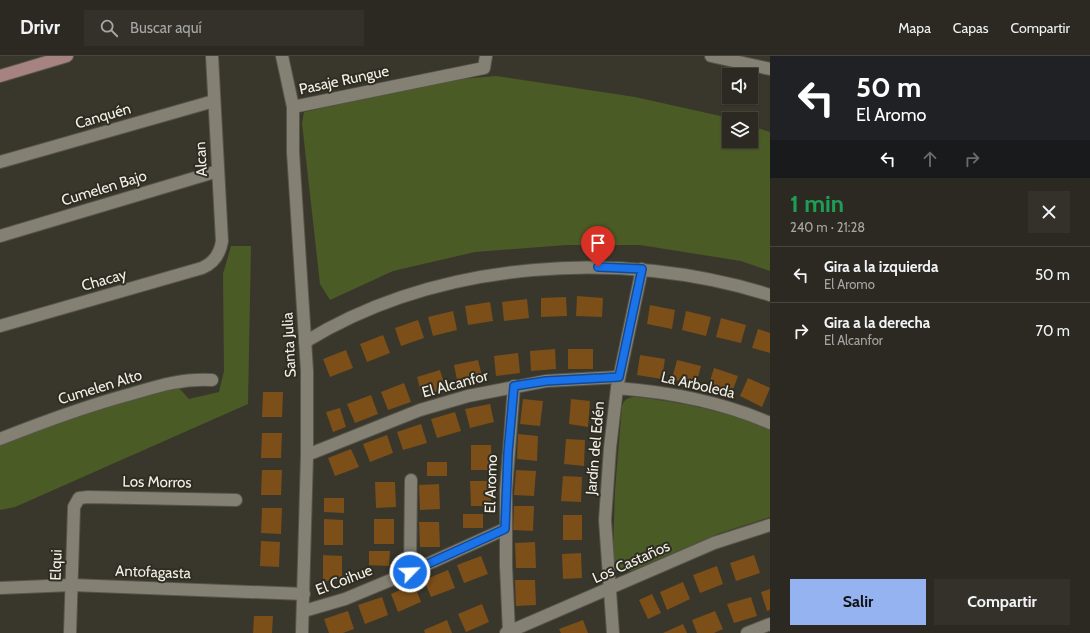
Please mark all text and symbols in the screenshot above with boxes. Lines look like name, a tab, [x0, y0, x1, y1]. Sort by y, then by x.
search box	[84, 10, 364, 46]
text: Drivr	[20, 16, 60, 39]
icon: search	[98, 17, 120, 39]
text: Buscar aquí	[130, 19, 202, 37]
text: Mapa	[898, 19, 931, 37]
text: Capas	[953, 19, 989, 37]
text: Compartir	[1011, 19, 1070, 37]
street label: Pasaje Rungue	[297, 62, 391, 98]
map controls	[722, 68, 758, 148]
button: sound	[722, 68, 758, 104]
text: 50 m	[856, 70, 921, 104]
icon: left	[790, 72, 842, 124]
street label: Canquén	[73, 99, 133, 133]
text: El Aromo	[856, 104, 926, 126]
button: layers	[722, 112, 758, 148]
street label: Alcan	[191, 141, 211, 177]
icon: left	[877, 148, 899, 170]
icon: ahead	[919, 148, 941, 170]
icon: right	[961, 148, 983, 170]
street label: Cumelen Bajo	[59, 166, 149, 210]
text: 1 min	[790, 189, 844, 218]
button: close	[1028, 191, 1070, 233]
text: 240 m · 21:28	[790, 219, 865, 235]
pin	[581, 226, 615, 267]
icon: arrive	[587, 232, 609, 254]
text: Gira a la izquierda	[824, 258, 938, 276]
icon: left	[790, 264, 812, 286]
street label: Chacay	[79, 265, 129, 295]
text: 50 m	[1035, 266, 1070, 284]
text: El Aromo	[824, 276, 875, 292]
street label: Santa Julia	[278, 311, 300, 378]
text: Gira a la derecha	[824, 314, 930, 332]
icon: right	[790, 320, 812, 342]
text: 70 m	[1036, 322, 1070, 340]
text: El Alcanfor	[824, 332, 883, 348]
street label: Cumelen Alto	[56, 366, 144, 408]
street label: El Alcanfor	[420, 366, 490, 401]
street label: La Arboleda	[659, 368, 737, 402]
street label: Jardín del Edén	[582, 400, 608, 497]
street label: El Aromo	[481, 454, 501, 514]
street label: Los Morros	[122, 472, 192, 492]
street label: Los Castaños	[589, 537, 673, 587]
street label: Elqui	[46, 549, 66, 581]
position arrow	[389, 551, 431, 593]
street label: El Coihue	[313, 561, 375, 599]
street label: Antofagasta	[115, 562, 192, 582]
button: Salir	[790, 579, 926, 625]
button: Compartir	[934, 579, 1070, 625]

